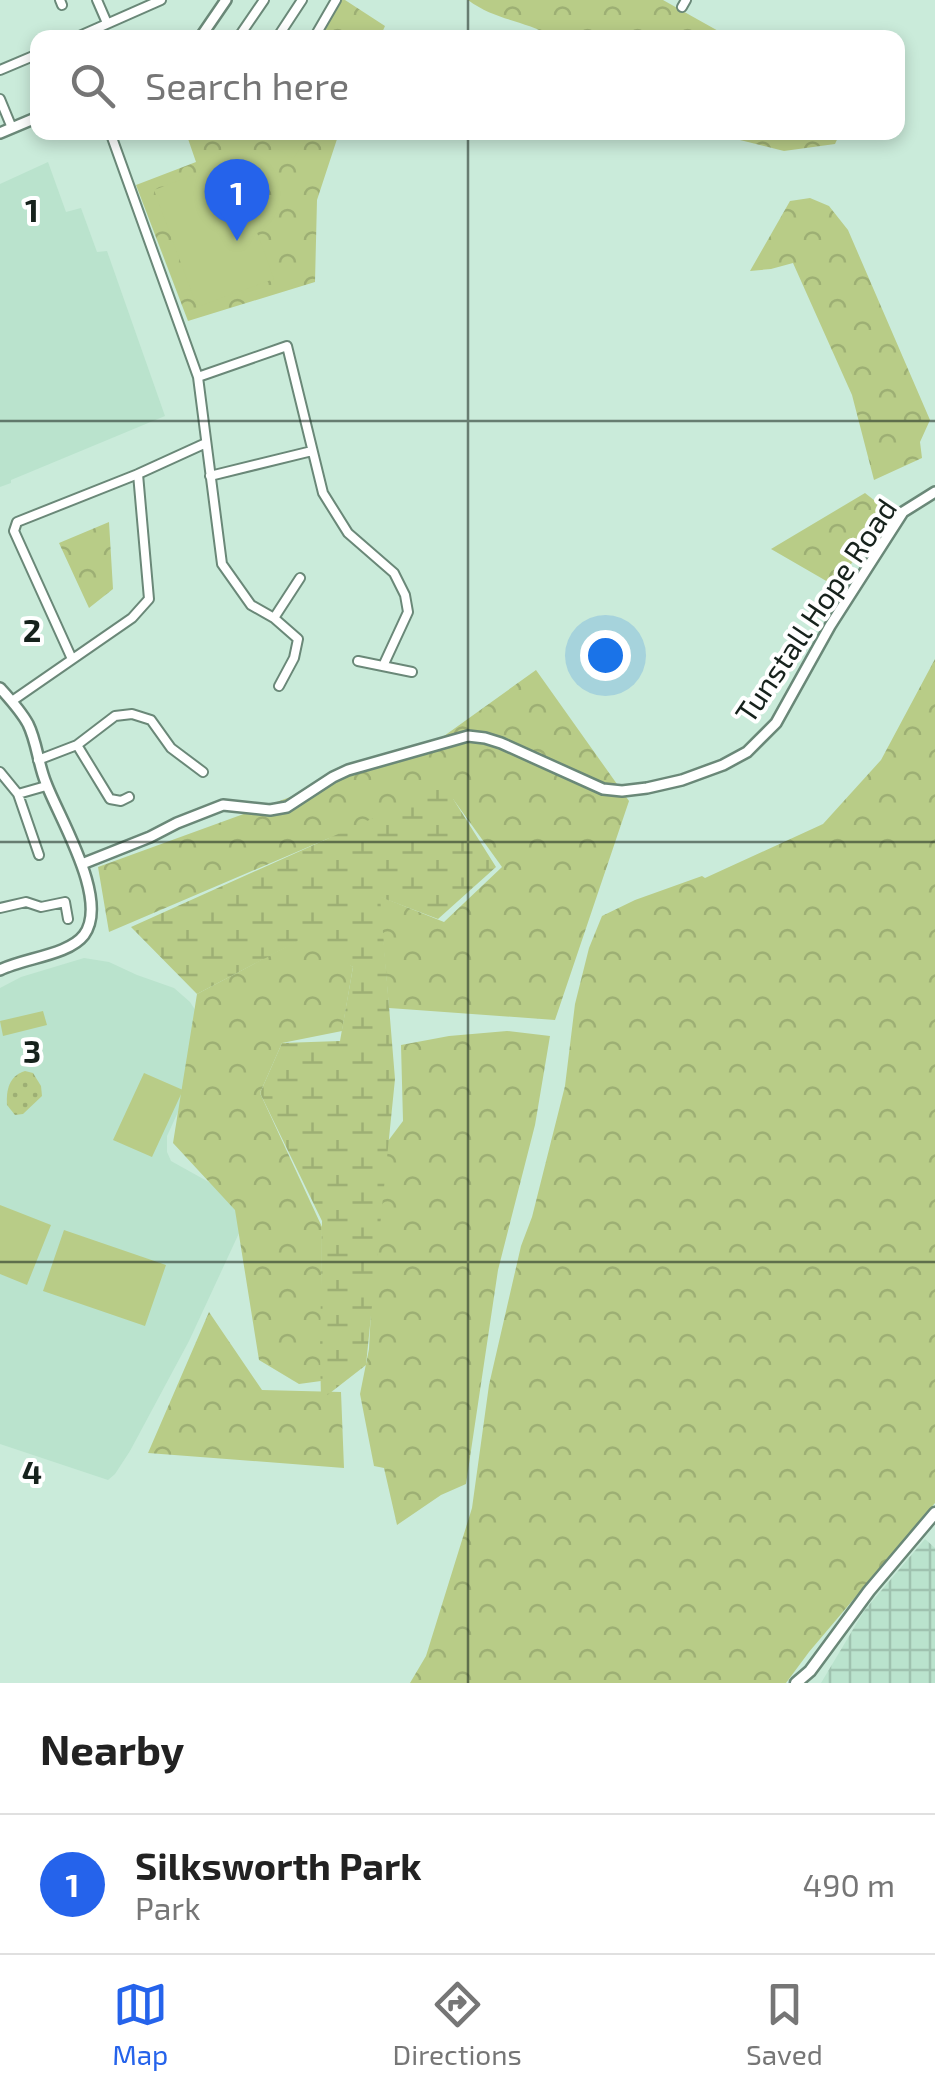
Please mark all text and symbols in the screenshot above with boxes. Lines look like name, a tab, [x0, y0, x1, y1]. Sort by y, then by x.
search box	[30, 30, 905, 140]
icon: search	[65, 58, 120, 113]
text: Search here	[145, 62, 349, 108]
pin: 1	[204, 158, 270, 241]
text: 1	[25, 190, 39, 228]
street label: Tunstall Hope Road	[727, 491, 903, 729]
text: 2	[23, 610, 41, 648]
your location	[580, 630, 631, 681]
text: 3	[23, 1031, 41, 1069]
text: 4	[22, 1452, 42, 1490]
text: Nearby	[40, 1723, 184, 1773]
text: Silksworth Park	[135, 1842, 421, 1888]
text: 1	[66, 1865, 79, 1903]
text: 490 m	[803, 1865, 895, 1903]
text: Park	[135, 1888, 200, 1926]
tab: Map	[112, 1977, 168, 2071]
tab: Directions	[393, 1977, 522, 2071]
tab: Saved	[746, 1977, 823, 2071]

